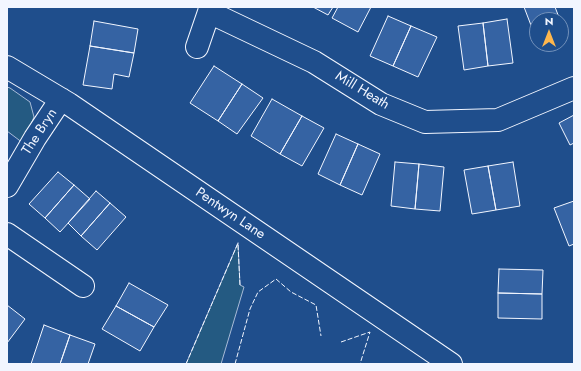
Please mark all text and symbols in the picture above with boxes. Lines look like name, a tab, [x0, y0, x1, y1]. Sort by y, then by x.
north arrow	[529, 12, 569, 52]
text: N	[545, 13, 553, 29]
street label: Mill Heath	[332, 68, 392, 114]
street label: The Bryn	[19, 106, 61, 158]
street label: Pentwyn Lane	[192, 185, 268, 243]

